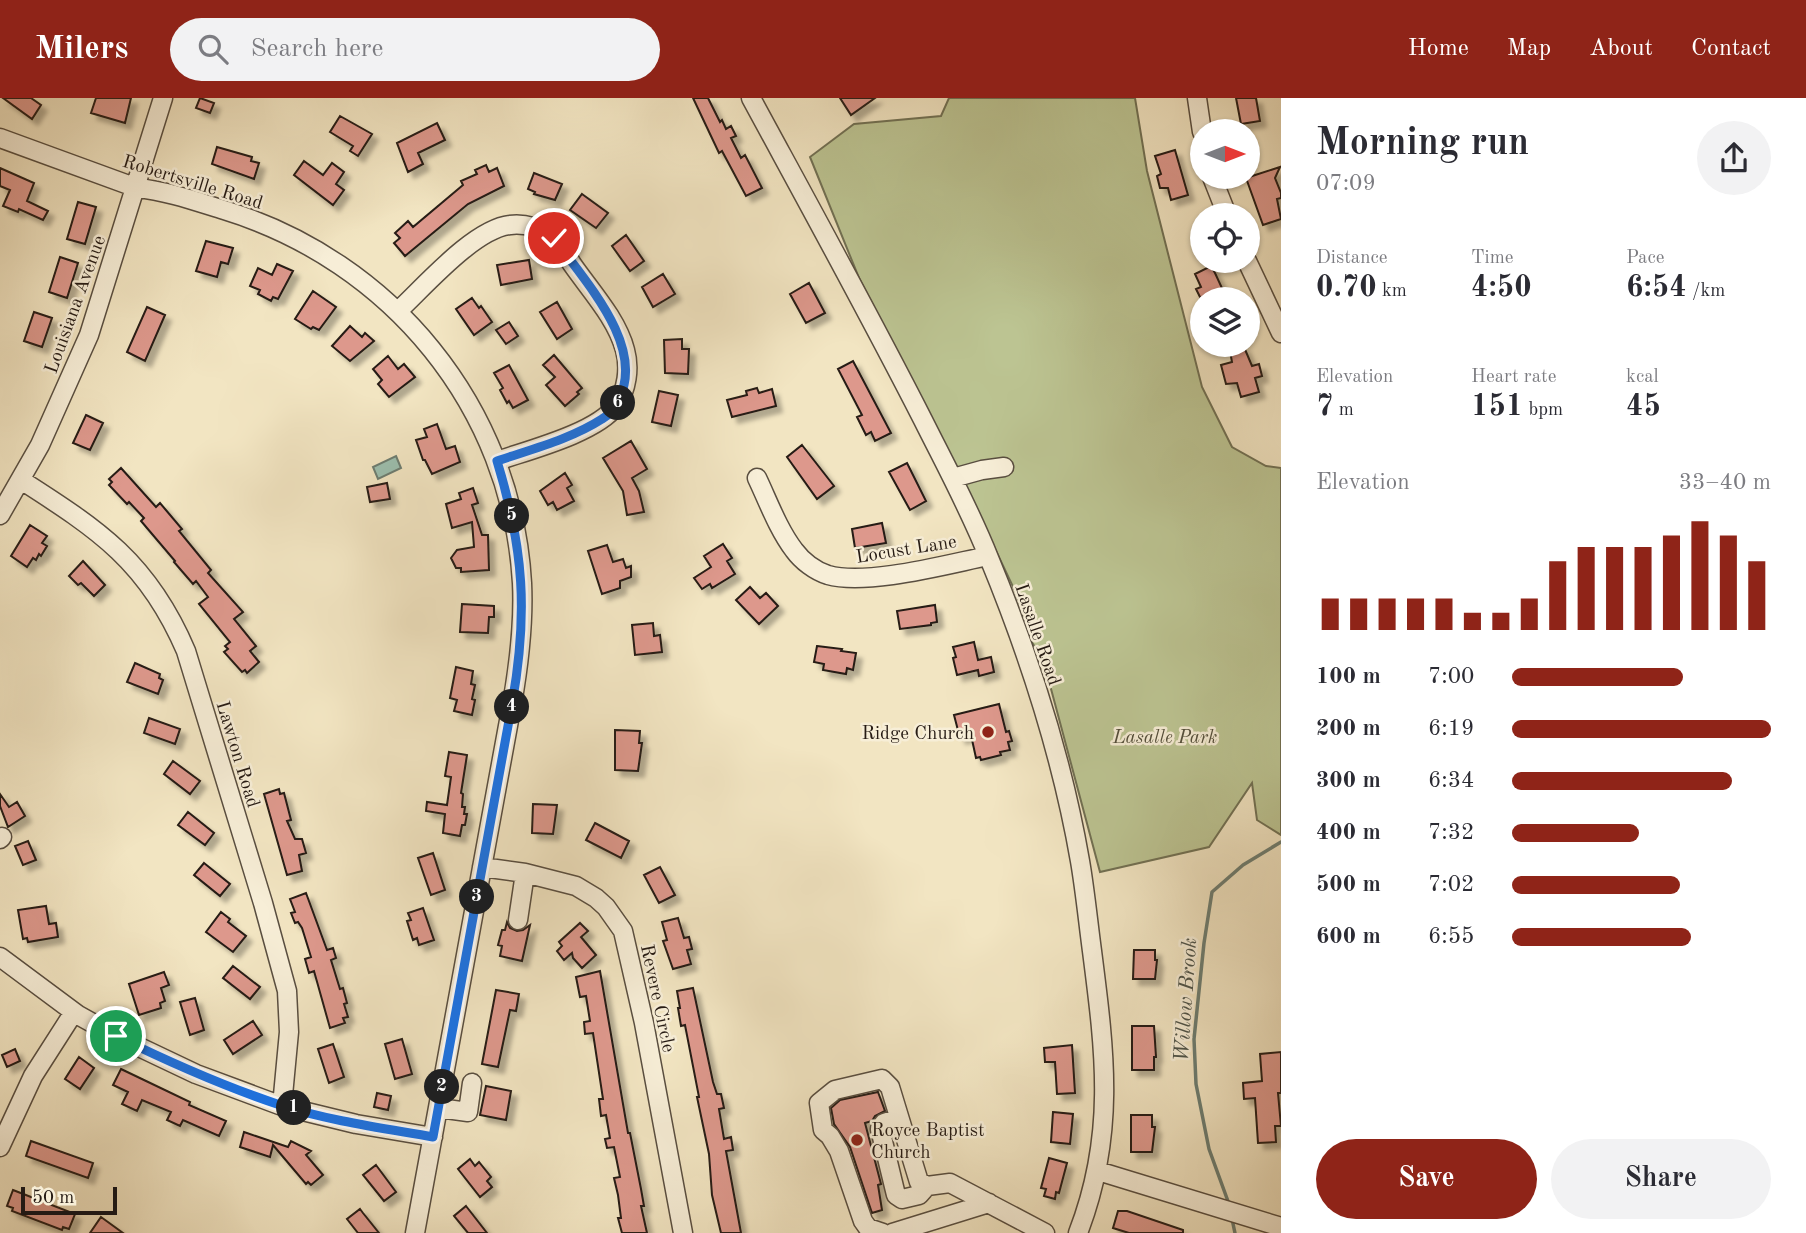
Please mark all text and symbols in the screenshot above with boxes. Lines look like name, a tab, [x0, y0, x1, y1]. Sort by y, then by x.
search box	[170, 18, 660, 81]
icon: search	[194, 30, 232, 68]
text: Milers	[35, 33, 128, 66]
text: Search here	[250, 36, 383, 62]
text: Home	[1408, 37, 1469, 61]
text: Map	[1507, 37, 1551, 61]
text: About	[1589, 37, 1653, 61]
text: Contact	[1691, 37, 1771, 61]
north arrow	[1190, 119, 1260, 189]
map controls	[1190, 119, 1260, 357]
button: share	[1697, 121, 1771, 195]
text: Morning run	[1316, 125, 1529, 163]
street label: Robertsville Road	[120, 153, 265, 214]
text: 07:09	[1316, 172, 1376, 195]
button: locate	[1190, 203, 1260, 273]
pin	[524, 208, 584, 268]
icon: check	[535, 219, 573, 257]
street label: Louisiana Avenue	[43, 233, 110, 376]
text: Distance	[1316, 249, 1388, 268]
text: Time	[1471, 249, 1514, 268]
text: Pace	[1626, 249, 1665, 268]
text: 0.70	[1316, 273, 1377, 303]
text: 4:50	[1471, 273, 1532, 303]
text: 6:54	[1626, 273, 1687, 303]
text: km	[1377, 282, 1407, 301]
text: /km	[1687, 282, 1725, 301]
button: layers	[1190, 287, 1260, 357]
text: Elevation	[1316, 368, 1393, 387]
text: Heart rate	[1471, 368, 1556, 387]
text: kcal	[1626, 368, 1659, 387]
pin: 6	[600, 386, 636, 420]
text: 7	[1316, 392, 1333, 422]
text: 151	[1471, 392, 1523, 422]
text: 45	[1626, 392, 1661, 422]
text: 6	[612, 393, 623, 412]
text: m	[1333, 401, 1354, 420]
text: bpm	[1523, 401, 1563, 420]
text: Elevation	[1316, 471, 1410, 494]
text: 33–40 m	[1679, 471, 1771, 494]
pin: 5	[494, 498, 530, 534]
text: 5	[506, 506, 517, 525]
street label: Locust Lane	[855, 533, 958, 568]
street label: Lasalle Road	[1010, 581, 1063, 688]
text: 100 m	[1316, 665, 1381, 688]
text: 7:00	[1428, 665, 1474, 688]
pin: 4	[494, 690, 530, 724]
text: 4	[506, 697, 517, 716]
street label: Lawton Road	[211, 699, 262, 810]
text: 200 m	[1316, 717, 1381, 740]
text: 6:19	[1428, 717, 1474, 740]
marker: Ridge Church	[980, 724, 996, 740]
place label: Ridge Church	[861, 725, 974, 744]
park label: Lasalle Park	[1112, 729, 1217, 748]
text: 300 m	[1316, 769, 1381, 792]
text: 6:34	[1428, 769, 1474, 792]
text: 400 m	[1316, 821, 1381, 844]
text: 7:32	[1428, 821, 1474, 844]
text: 500 m	[1316, 873, 1381, 896]
text: 7:02	[1428, 873, 1474, 896]
pin: 3	[460, 880, 494, 914]
text: 3	[471, 887, 482, 906]
text: 600 m	[1316, 925, 1381, 948]
text: 6:55	[1428, 925, 1474, 948]
water label: Willow Brook	[1172, 937, 1201, 1063]
street label: Revere Circle	[636, 943, 677, 1054]
pin	[86, 1006, 146, 1066]
icon: arrive	[97, 1017, 135, 1055]
pin: 2	[424, 1070, 460, 1104]
text: 2	[436, 1077, 447, 1096]
pin: 1	[276, 1090, 312, 1126]
text: 1	[288, 1098, 299, 1117]
place label: Royce Baptist Church	[871, 1122, 985, 1163]
marker: Royce Baptist Church	[849, 1132, 865, 1148]
button: Save	[1316, 1139, 1537, 1219]
button: Share	[1551, 1139, 1771, 1219]
scale bar	[21, 1184, 117, 1216]
text: 50 m	[32, 1189, 74, 1208]

